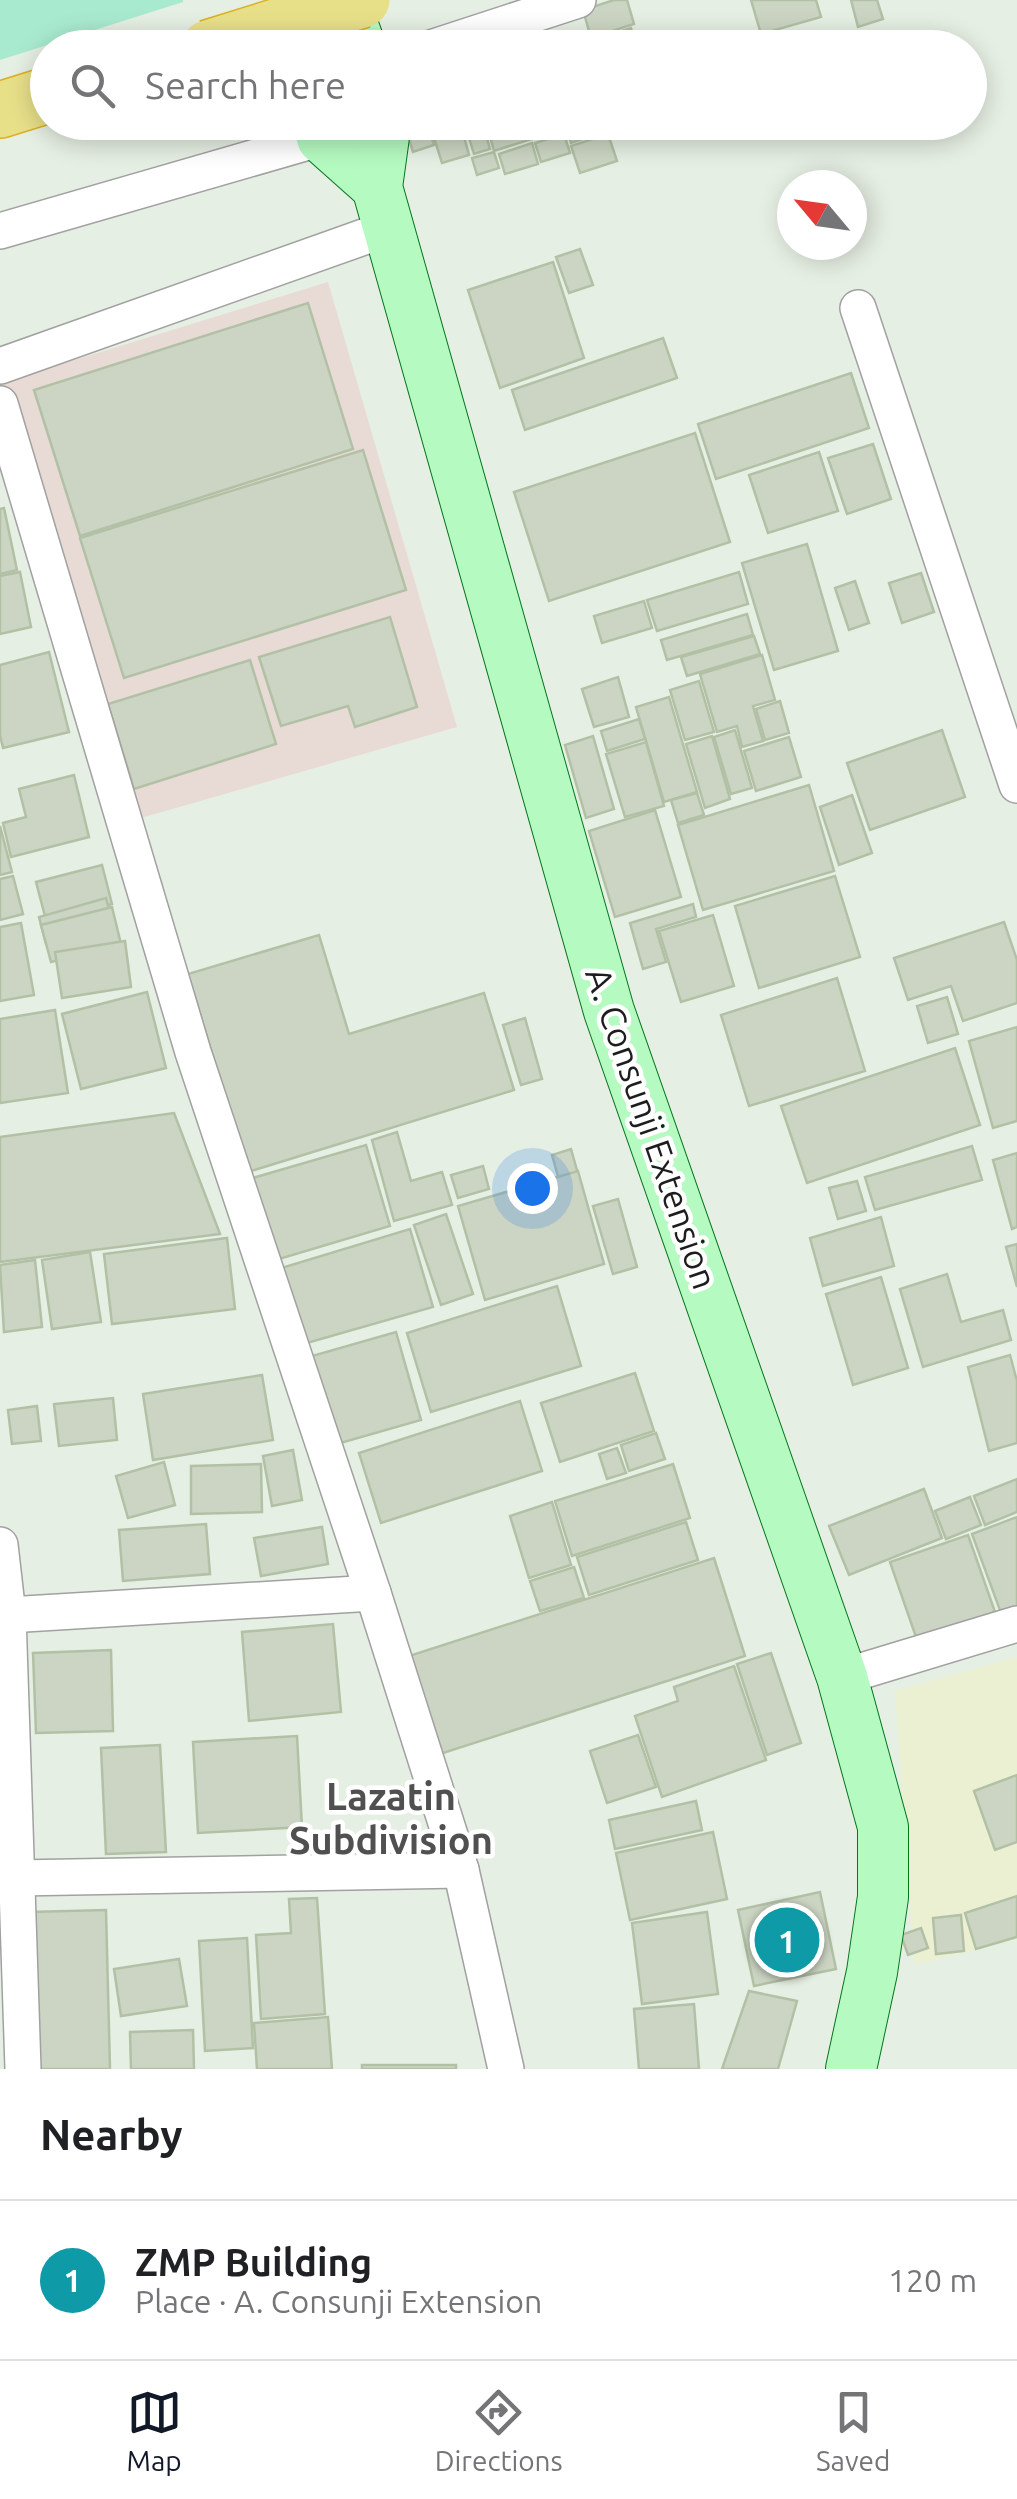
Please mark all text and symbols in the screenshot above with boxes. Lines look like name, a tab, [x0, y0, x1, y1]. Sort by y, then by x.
search box	[30, 30, 987, 140]
icon: search	[65, 58, 120, 113]
text: Search here	[145, 64, 346, 106]
north arrow	[777, 170, 867, 260]
street label: A. Consunji Extension	[578, 962, 726, 1294]
your location	[507, 1163, 558, 1214]
district label: Lazatin Subdivision	[289, 1775, 493, 1861]
pin: 1	[754, 1902, 820, 1978]
text: Nearby	[40, 2111, 183, 2158]
text: ZMP Building	[135, 2241, 372, 2283]
text: 1	[63, 2262, 82, 2298]
text: 120 m	[888, 2262, 977, 2298]
text: Place · A. Consunji Extension	[135, 2283, 542, 2319]
tab: Map	[127, 2385, 182, 2476]
tab: Directions	[435, 2385, 563, 2476]
tab: Saved	[816, 2385, 890, 2476]

